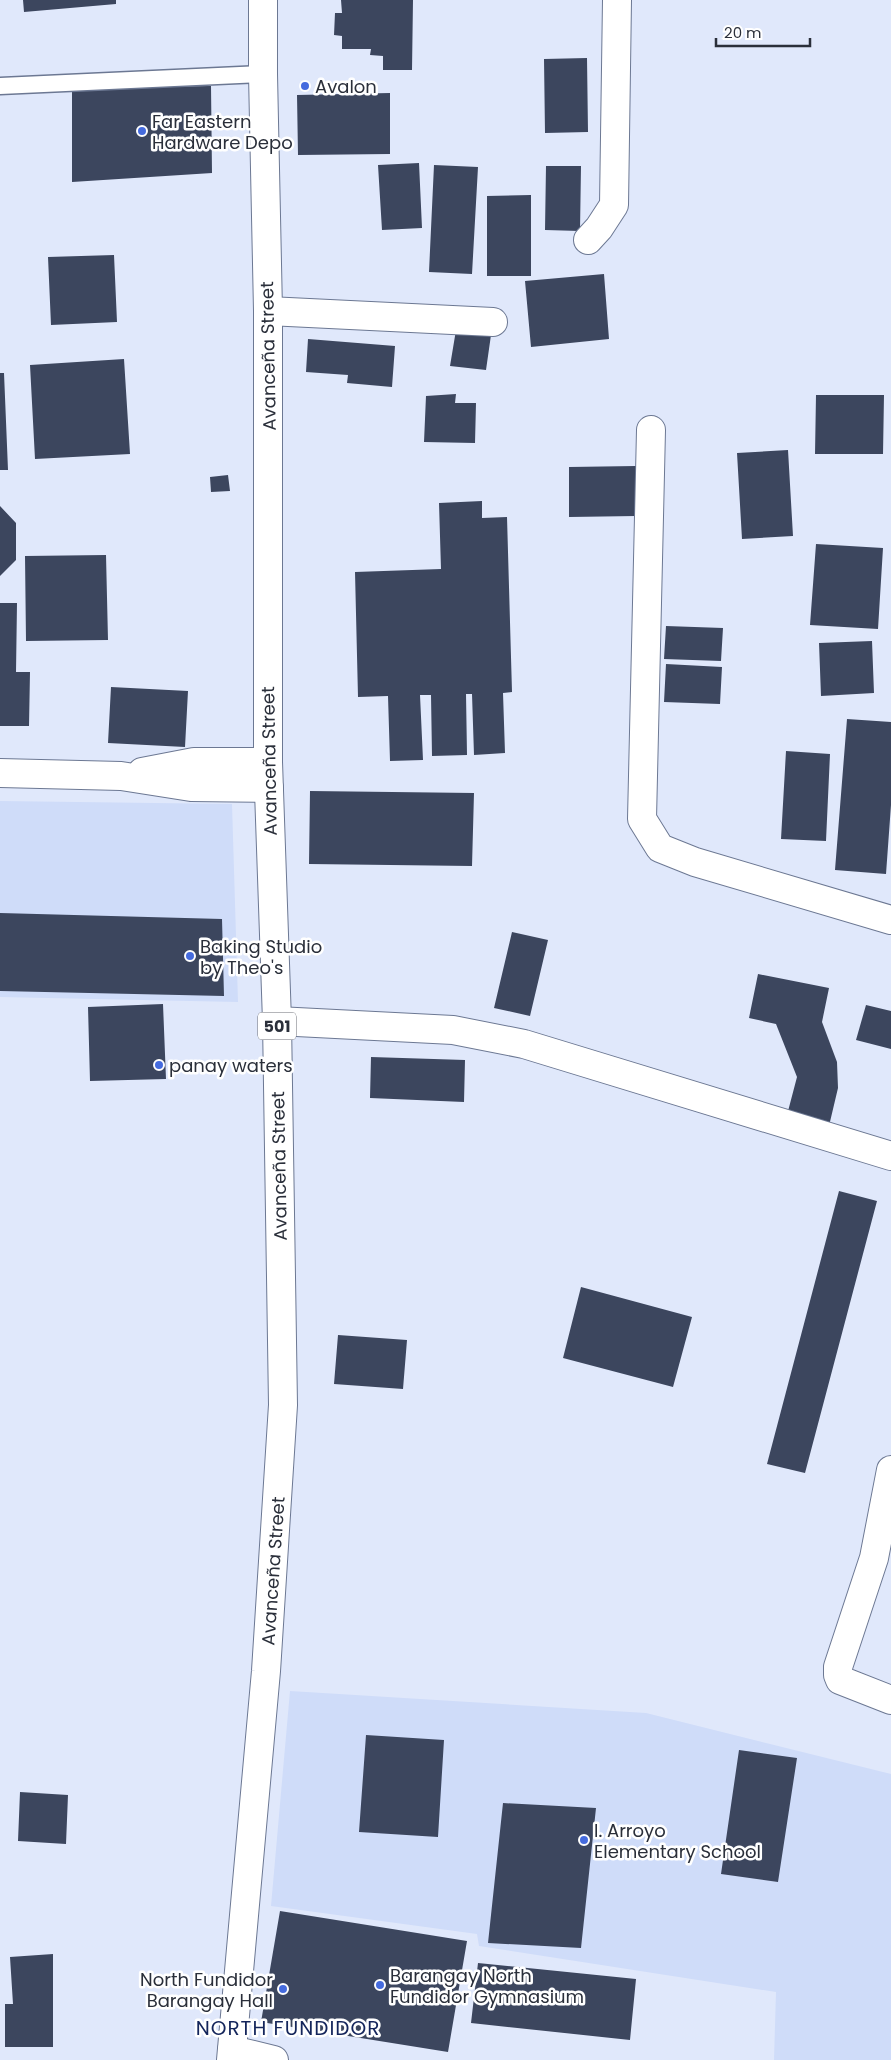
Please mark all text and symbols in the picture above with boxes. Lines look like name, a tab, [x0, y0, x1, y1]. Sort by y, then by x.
scale bar	[716, 15, 810, 47]
text: 20 m	[724, 22, 762, 43]
place label: Avalon	[315, 74, 377, 99]
marker: Avalon	[299, 80, 311, 92]
place label: Far Eastern Hardware Depo	[152, 109, 293, 155]
marker: Far Eastern Hardware Depo	[136, 125, 148, 137]
street label: Avanceña Street	[254, 281, 282, 431]
street label: Avanceña Street	[255, 686, 283, 836]
place label: Baking Studio by Theo's	[200, 934, 322, 980]
marker: Baking Studio by Theo's	[184, 950, 196, 962]
road number: 501	[258, 1012, 296, 1040]
place label: panay waters	[169, 1053, 293, 1078]
marker: panay waters	[153, 1059, 165, 1071]
street label: Avanceña Street	[265, 1091, 293, 1241]
street label: Avanceña Street	[255, 1496, 291, 1646]
place label: I. Arroyo Elementary School	[594, 1818, 761, 1864]
marker: I. Arroyo Elementary School	[578, 1834, 590, 1846]
place label: Barangay North Fundidor Gymnasium	[390, 1963, 584, 2009]
place label: North Fundidor Barangay Hall	[140, 1967, 273, 2013]
marker: Barangay North Fundidor Gymnasium	[374, 1979, 386, 1991]
marker: North Fundidor Barangay Hall	[277, 1983, 289, 1995]
district label: NORTH FUNDIDOR	[196, 2014, 380, 2042]

